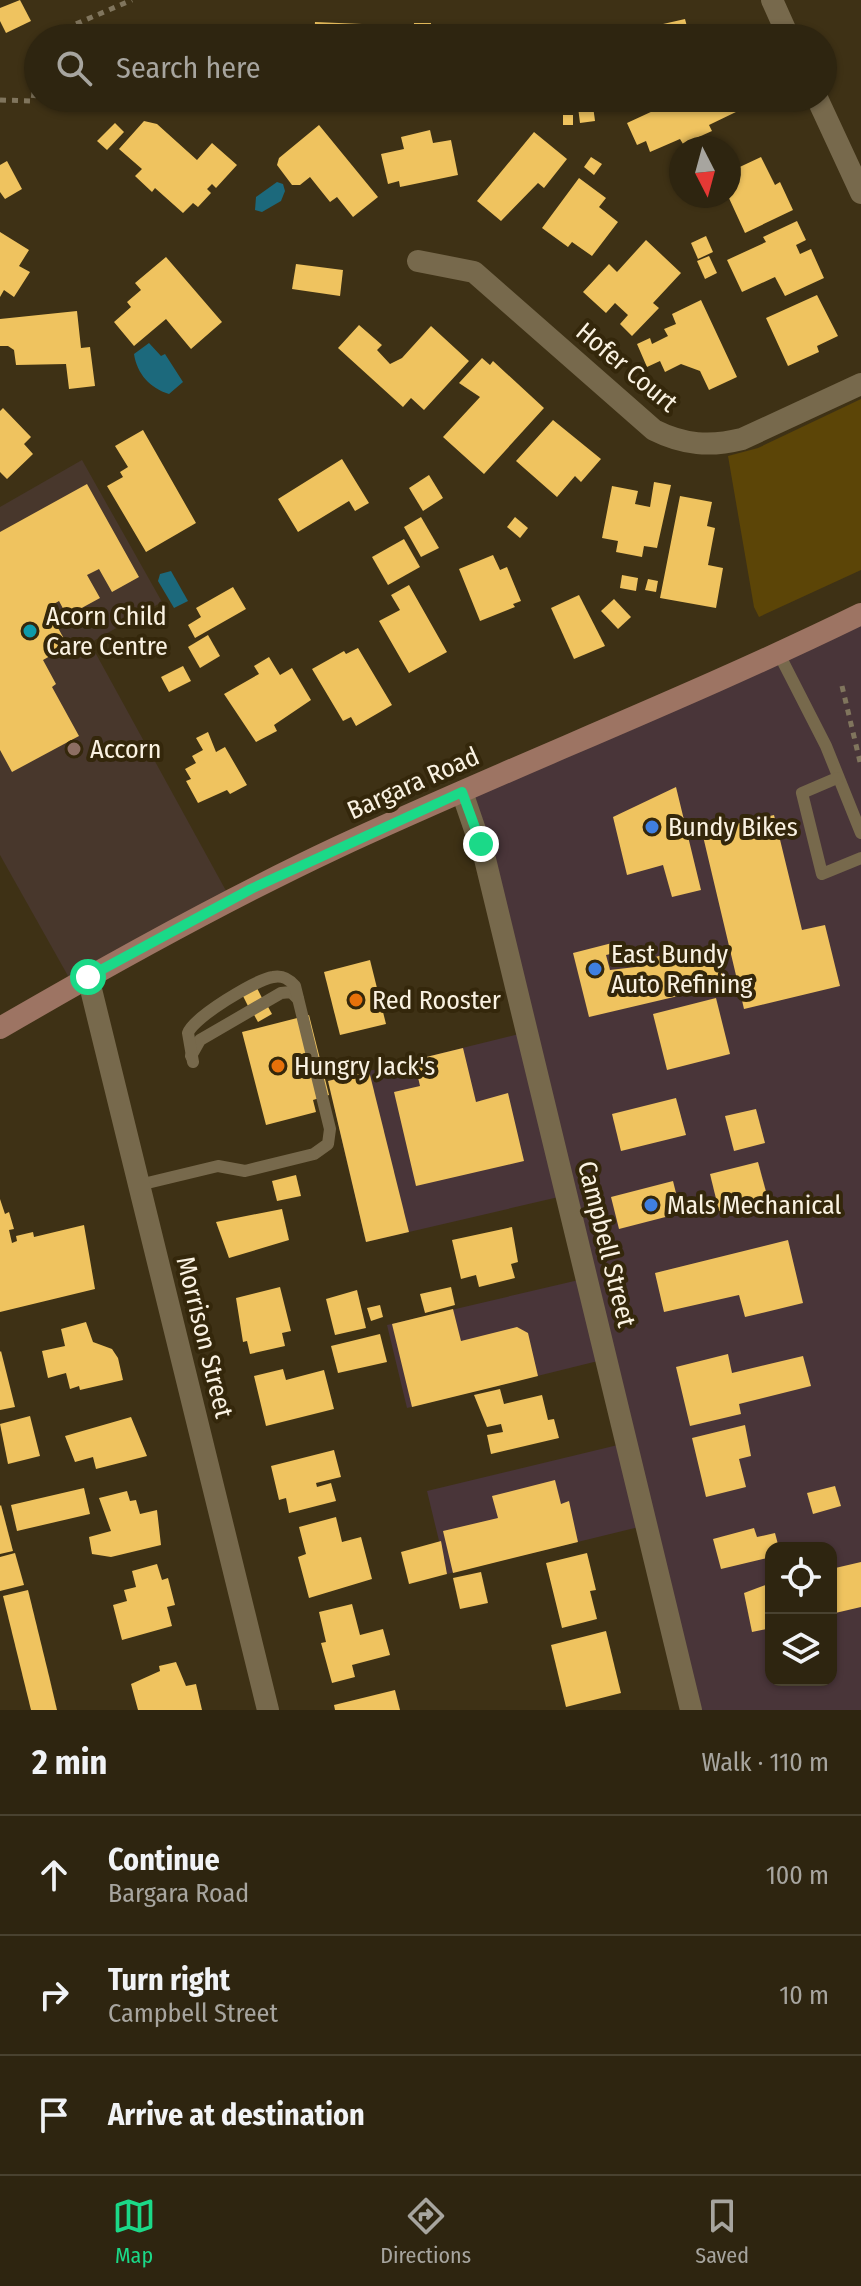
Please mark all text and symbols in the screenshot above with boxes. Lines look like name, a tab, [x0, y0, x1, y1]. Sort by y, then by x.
search box	[24, 24, 837, 112]
icon: search	[52, 46, 96, 90]
text: Search here	[116, 50, 261, 86]
north arrow	[669, 136, 741, 208]
street label: Hofer Court	[570, 316, 684, 419]
place label: Acorn Child Care Centre	[46, 601, 168, 662]
marker: Acorn Child Care Centre	[21, 622, 39, 640]
place label: Accorn	[90, 734, 161, 765]
marker: Accorn	[65, 740, 83, 758]
street label: Bargara Road	[342, 741, 484, 826]
place label: Bundy Bikes	[668, 812, 798, 843]
marker: Bundy Bikes	[643, 818, 661, 836]
route end	[463, 826, 499, 862]
place label: East Bundy Auto Refining	[611, 939, 753, 1000]
route start	[70, 959, 106, 995]
marker: East Bundy Auto Refining	[586, 960, 604, 978]
place label: Red Rooster	[372, 985, 501, 1016]
marker: Red Rooster	[347, 991, 365, 1009]
place label: Hungry Jack's	[294, 1051, 435, 1082]
marker: Hungry Jack's	[269, 1057, 287, 1075]
street label: Campbell Street	[571, 1158, 642, 1331]
place label: Mals Mechanical	[667, 1190, 842, 1221]
marker: Mals Mechanical	[642, 1196, 660, 1214]
street label: Morrison Street	[169, 1253, 240, 1422]
map controls	[765, 1542, 837, 1686]
button: locate	[765, 1542, 837, 1614]
button: layers	[765, 1614, 837, 1686]
text: 2 min	[32, 1742, 107, 1783]
text: Walk · 110 m	[702, 1747, 829, 1778]
text: Continue	[108, 1842, 220, 1878]
icon: ahead	[32, 1853, 76, 1897]
text: 100 m	[766, 1860, 829, 1891]
text: Bargara Road	[108, 1878, 249, 1909]
text: Turn right	[108, 1962, 230, 1998]
icon: right	[32, 1973, 76, 2017]
text: 10 m	[779, 1980, 829, 2011]
text: Campbell Street	[108, 1998, 278, 2029]
icon: arrive	[32, 2093, 76, 2137]
text: Arrive at destination	[108, 2097, 365, 2133]
tab: Map	[112, 2194, 156, 2269]
tab: Directions	[380, 2194, 471, 2269]
tab: Saved	[695, 2194, 749, 2269]

